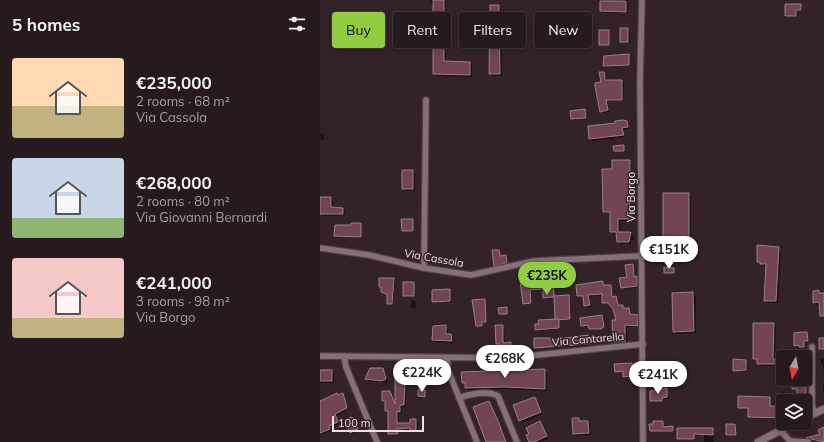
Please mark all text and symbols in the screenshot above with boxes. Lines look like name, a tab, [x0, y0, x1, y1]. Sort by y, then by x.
chip: Buy	[332, 12, 385, 48]
chip: Rent	[393, 12, 451, 48]
chip: Filters	[459, 12, 526, 48]
chip: New	[534, 12, 592, 48]
icon: filters	[286, 13, 308, 35]
text: 5 homes	[12, 14, 80, 35]
text: €235,000	[136, 72, 212, 93]
icon: home	[44, 74, 92, 122]
text: 2 rooms · 68 m²	[136, 93, 230, 109]
text: Via Cassola	[136, 109, 207, 125]
text: €268,000	[136, 172, 212, 193]
street label: Via Borgo	[624, 172, 638, 222]
icon: home	[44, 174, 92, 222]
text: 2 rooms · 80 m²	[136, 193, 230, 209]
text: Via Giovanni Bernardi	[136, 209, 267, 225]
pin: €151K	[641, 236, 697, 270]
text: €151K	[649, 241, 689, 257]
street label: Via Cassola	[403, 246, 465, 270]
pin: €235K	[519, 262, 575, 296]
text: €235K	[527, 267, 567, 283]
text: €241,000	[136, 272, 212, 293]
icon: home	[44, 274, 92, 322]
text: 3 rooms · 98 m²	[136, 293, 230, 309]
text: Via Borgo	[136, 309, 196, 325]
street label: Via Cantarella	[551, 329, 625, 349]
pin: €268K	[477, 345, 533, 379]
text: €268K	[485, 350, 525, 366]
north arrow	[776, 350, 812, 386]
map controls	[776, 350, 812, 430]
pin: €224K	[394, 359, 450, 393]
pin: €241K	[630, 361, 686, 395]
text: €224K	[402, 364, 442, 380]
text: €241K	[638, 366, 678, 382]
button: layers	[776, 394, 812, 430]
scale bar	[332, 414, 424, 433]
text: 100 m	[338, 416, 370, 430]

